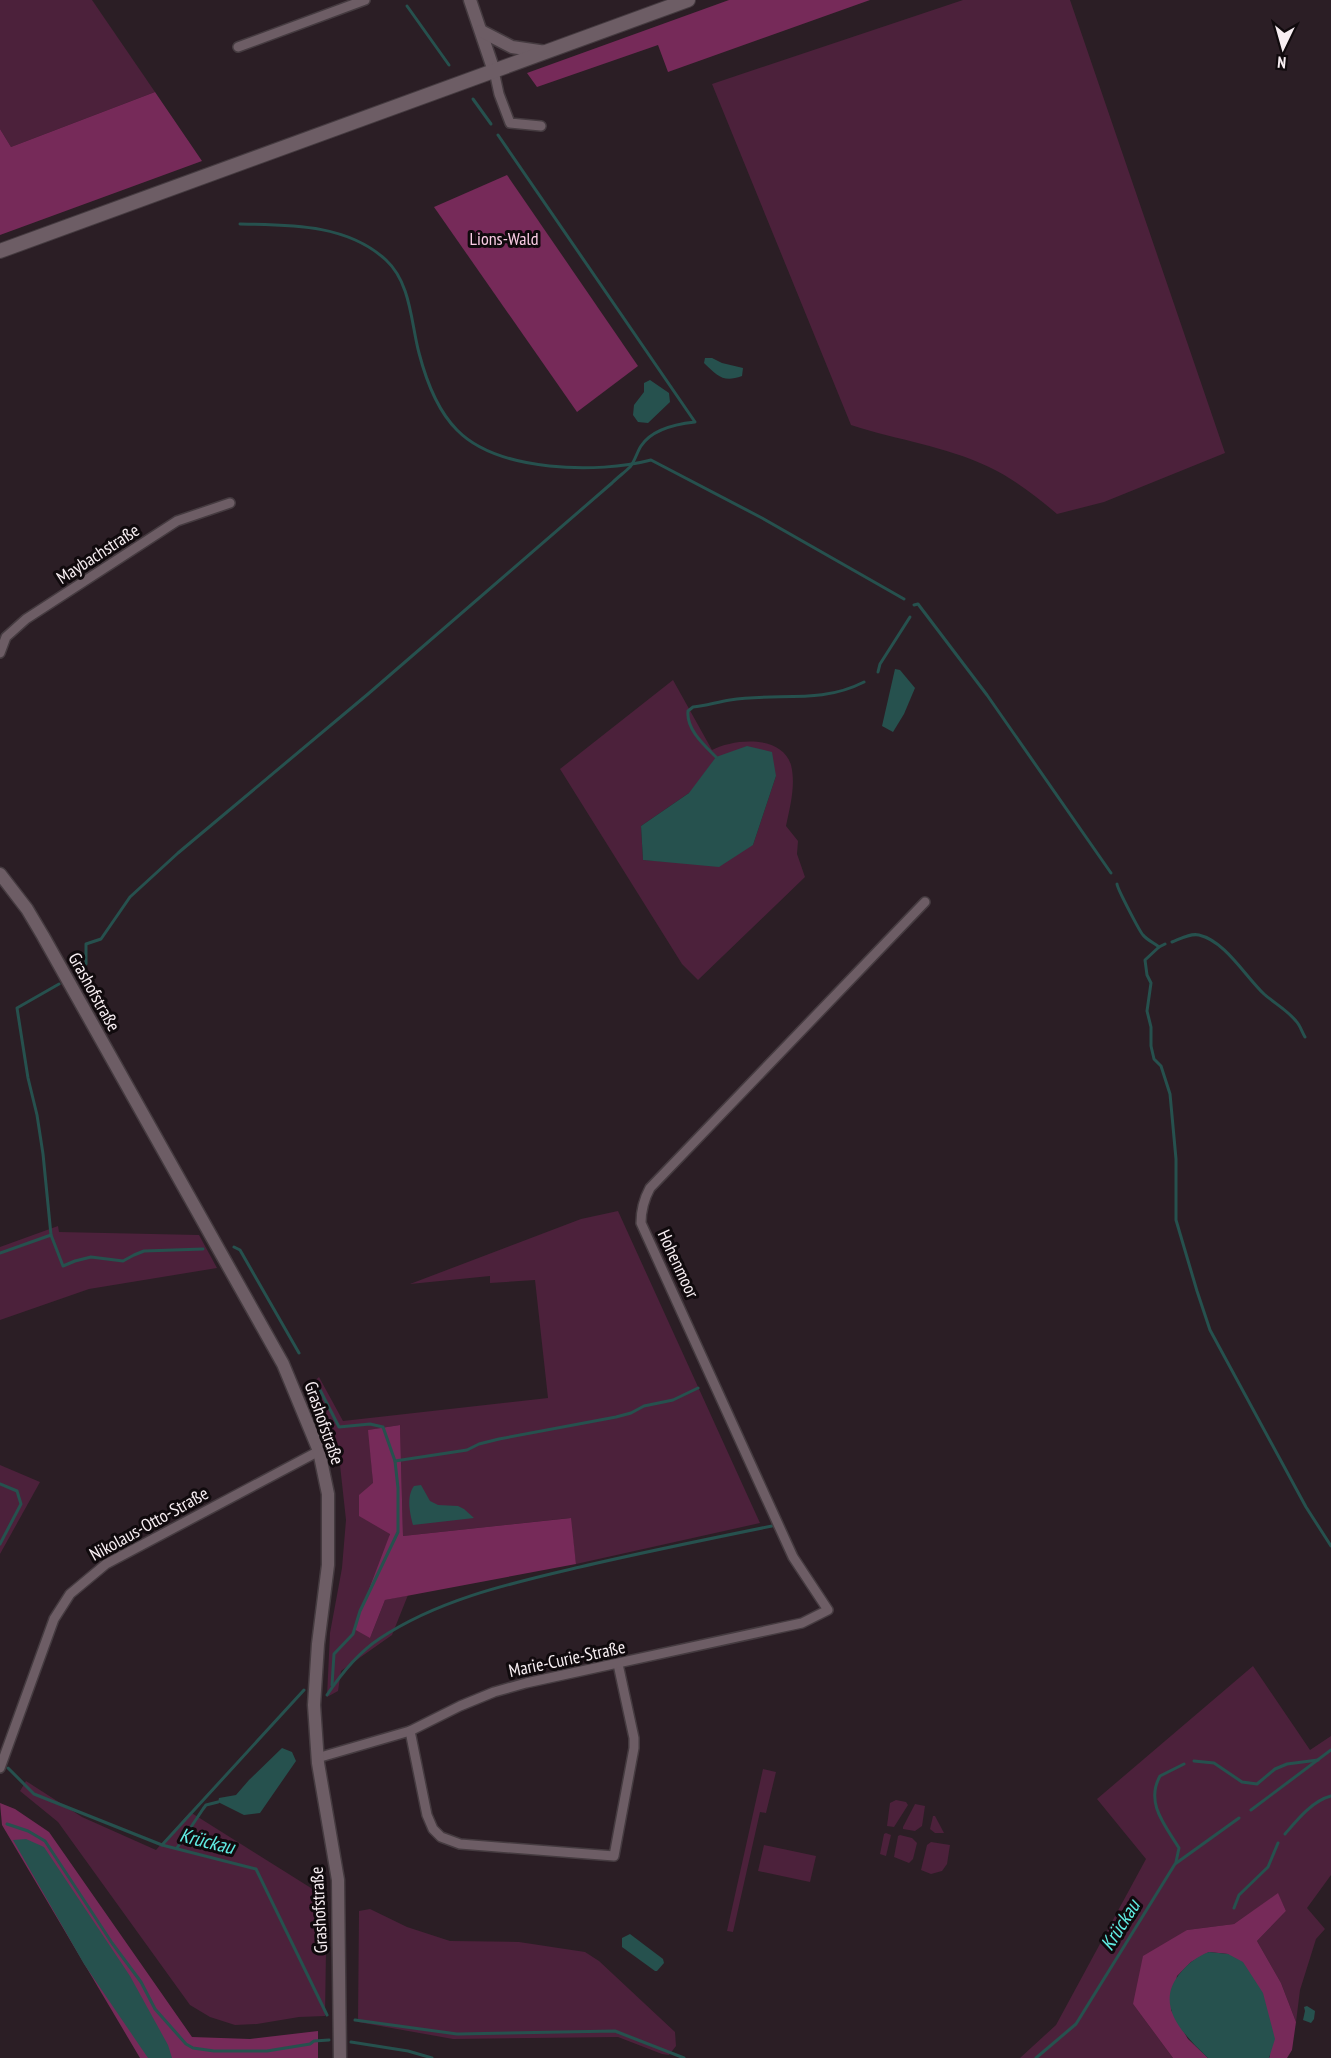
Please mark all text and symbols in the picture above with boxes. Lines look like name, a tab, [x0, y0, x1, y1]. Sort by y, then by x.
north arrow	[1253, 18, 1313, 78]
text: N	[1277, 53, 1287, 73]
park label: Lions-Wald	[470, 227, 538, 250]
street label: Maybachstraße	[52, 518, 143, 589]
street label: Grashofstraße	[63, 948, 125, 1035]
street label: Hohenmoor	[653, 1226, 704, 1302]
street label: Grashofstraße	[300, 1378, 349, 1468]
street label: Nikolaus-Otto-Straße	[85, 1481, 212, 1566]
street label: Marie-Curie-Straße	[507, 1635, 627, 1682]
water label: Krückau	[177, 1822, 238, 1861]
street label: Grashofstraße	[305, 1866, 332, 1954]
water label: Krückau	[1094, 1894, 1146, 1955]

